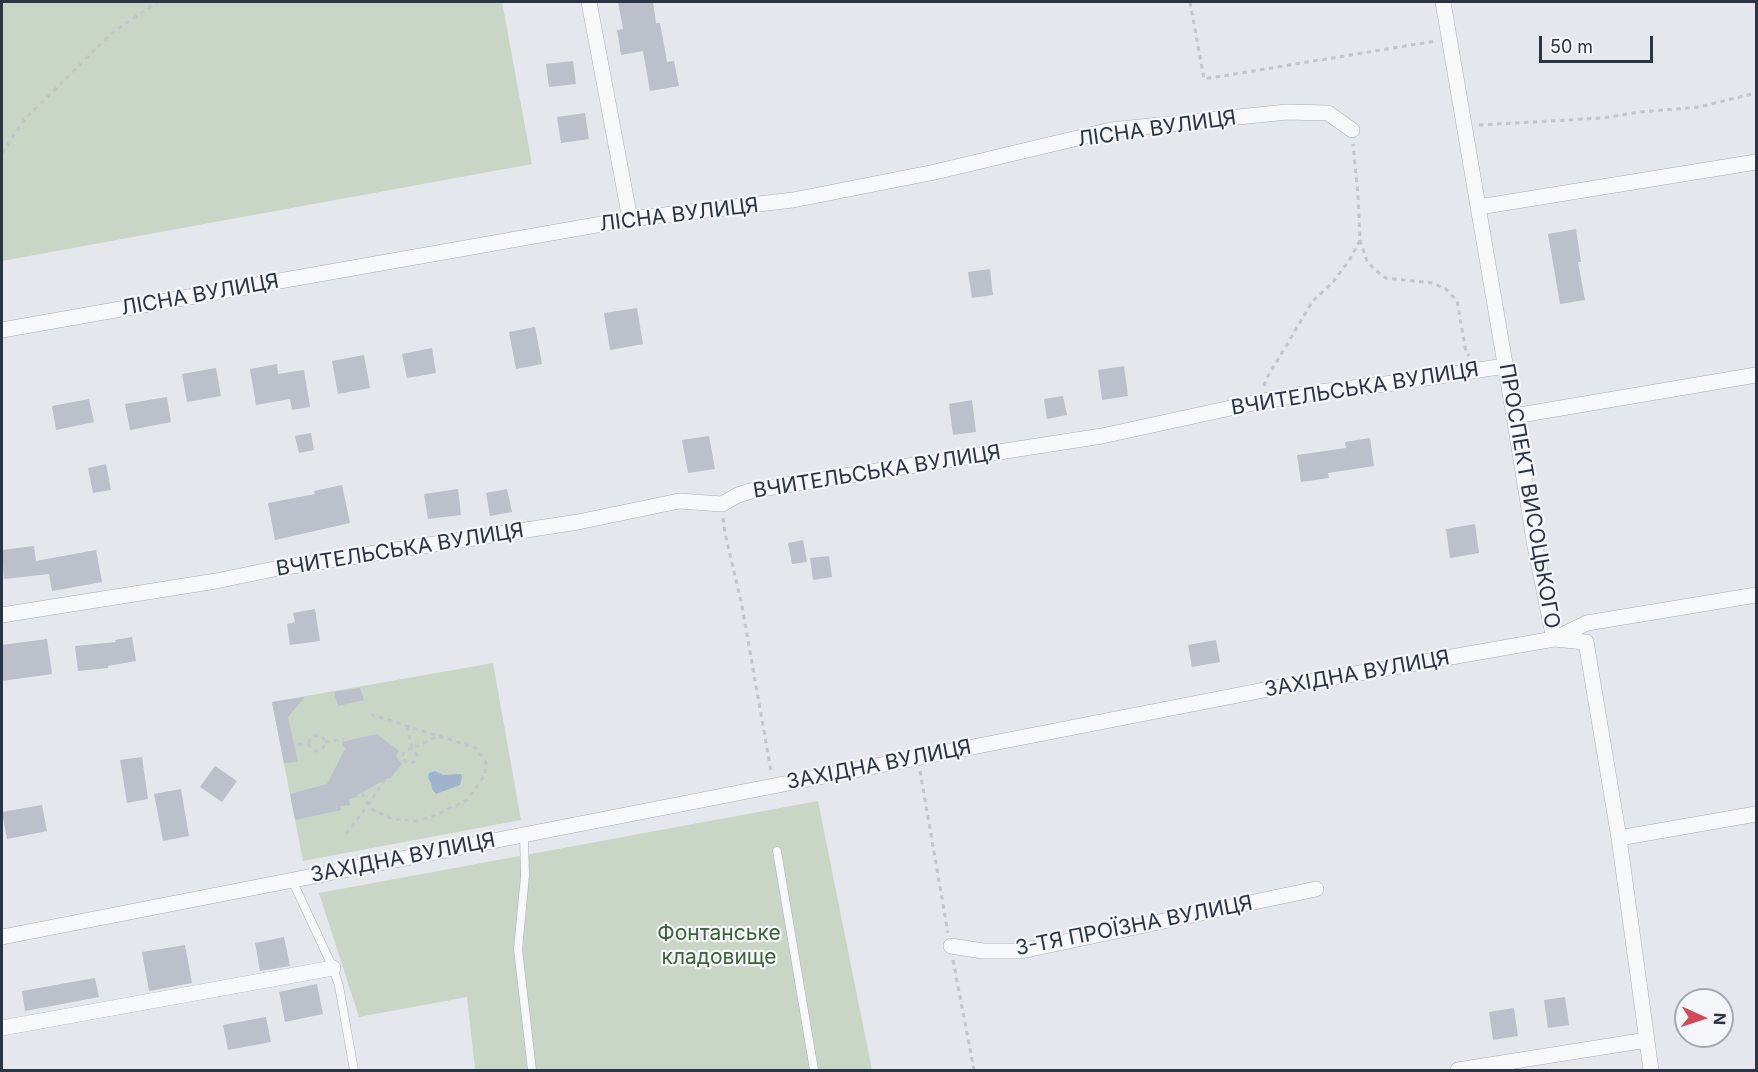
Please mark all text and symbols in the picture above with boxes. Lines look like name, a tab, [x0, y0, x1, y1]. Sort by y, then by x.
scale bar	[1542, 24, 1656, 62]
text: 50 m	[1550, 36, 1593, 57]
street label: ЛІСНА ВУЛИЦЯ	[1076, 105, 1238, 153]
street label: ЛІСНА ВУЛИЦЯ	[598, 193, 760, 237]
street label: ЛІСНА ВУЛИЦЯ	[119, 269, 281, 321]
street label: ВЧИТЕЛЬСЬКА ВУЛИЦЯ	[1229, 357, 1481, 421]
street label: ПРОСПЕКТ ВИСОЦЬКОГО	[1493, 361, 1565, 631]
street label: ВЧИТЕЛЬСЬКА ВУЛИЦЯ	[751, 440, 1003, 504]
street label: ВЧИТЕЛЬСЬКА ВУЛИЦЯ	[274, 518, 526, 582]
street label: ЗАХІДНА ВУЛИЦЯ	[1262, 645, 1452, 703]
street label: ЗАХІДНА ВУЛИЦЯ	[784, 735, 974, 795]
street label: ЗАХІДНА ВУЛИЦЯ	[308, 828, 498, 888]
street label: 3-ТЯ ПРОЇЗНА ВУЛИЦЯ	[1013, 891, 1255, 961]
park label: Фонтанське кладовище	[657, 921, 781, 971]
north arrow	[1674, 988, 1734, 1048]
text: N	[1710, 1012, 1730, 1025]

